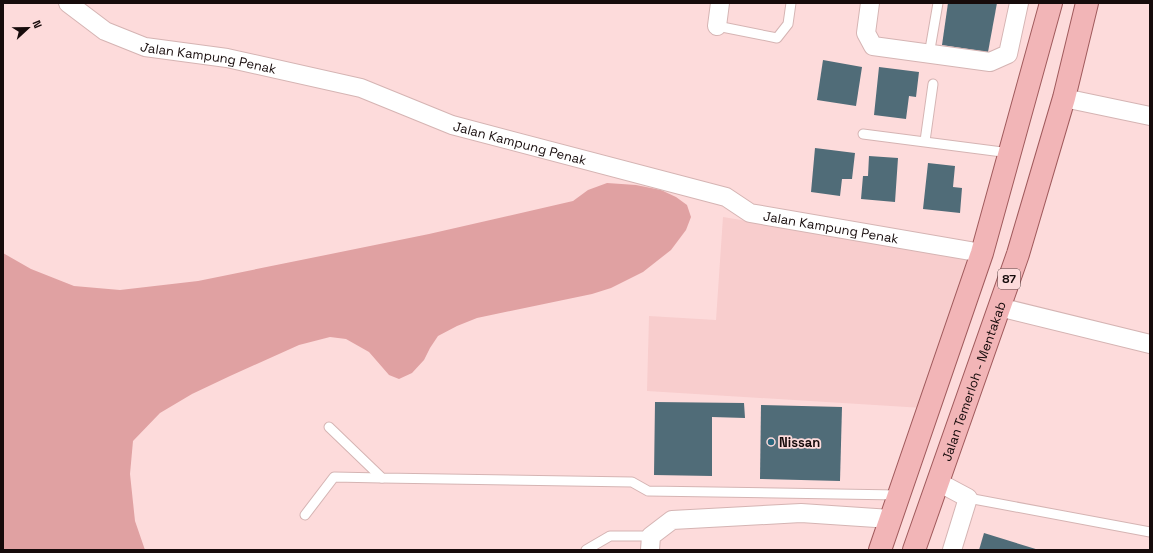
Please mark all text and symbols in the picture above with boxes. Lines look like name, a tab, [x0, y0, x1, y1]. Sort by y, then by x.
north arrow	[8, 8, 48, 48]
text: N	[29, 18, 45, 30]
street label: Jalan Kampung Penak	[138, 38, 278, 77]
street label: Jalan Kampung Penak	[451, 117, 588, 169]
street label: Jalan Kampung Penak	[762, 207, 900, 247]
road number: 87	[998, 269, 1020, 289]
street label: Jalan Temerloh - Mentakab	[937, 299, 1009, 463]
place label: Nissan	[779, 434, 820, 451]
marker: Nissan	[766, 437, 776, 447]

